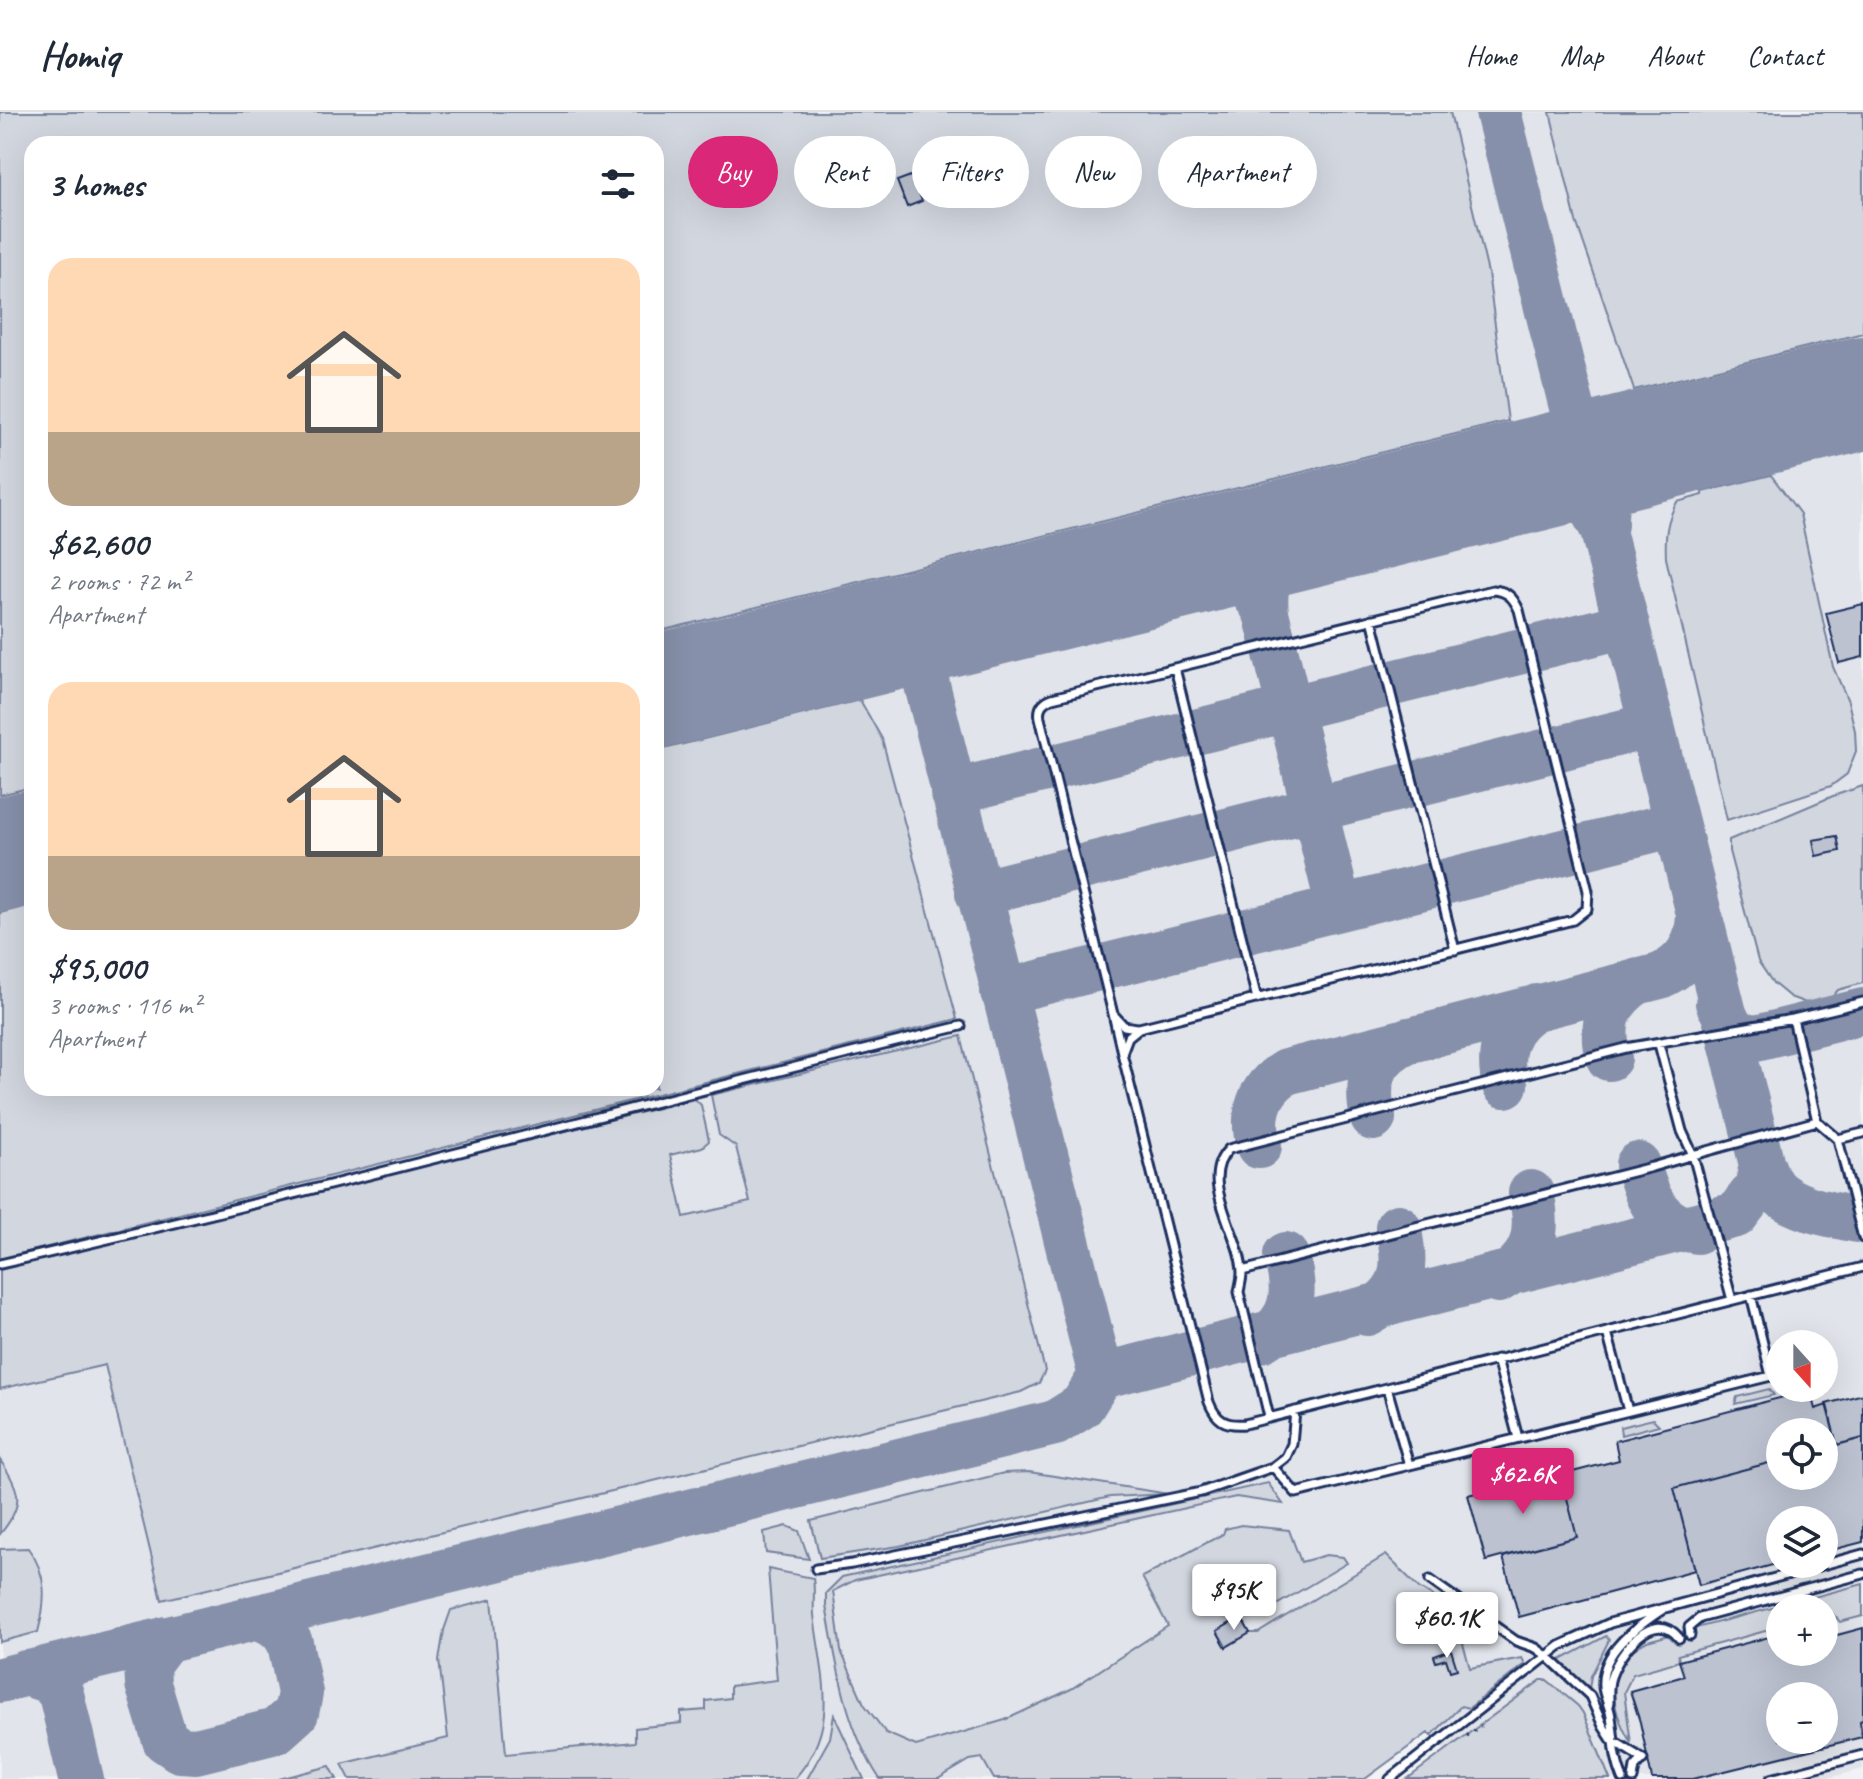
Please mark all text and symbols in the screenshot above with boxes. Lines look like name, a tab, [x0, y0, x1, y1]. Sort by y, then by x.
text: Homiq	[40, 32, 119, 79]
text: Home	[1466, 38, 1516, 73]
text: Map	[1560, 38, 1603, 73]
text: About	[1647, 38, 1703, 73]
text: Contact	[1747, 38, 1823, 73]
chip: Buy	[688, 136, 778, 208]
chip: Rent	[794, 136, 896, 208]
chip: Filters	[912, 136, 1029, 208]
chip: New	[1045, 136, 1142, 208]
chip: Apartment	[1158, 136, 1317, 208]
icon: filters	[596, 162, 640, 206]
text: 3 homes	[48, 163, 144, 206]
icon: home	[272, 310, 416, 454]
text: $62,600	[48, 522, 148, 565]
text: 2 rooms · 72 m²	[48, 565, 189, 598]
text: Apartment	[48, 598, 144, 631]
icon: home	[272, 734, 416, 878]
text: $95,000	[48, 946, 146, 989]
text: 3 rooms · 116 m²	[48, 989, 200, 1022]
text: Apartment	[48, 1022, 144, 1055]
north arrow	[1766, 1330, 1838, 1402]
map controls	[1766, 1330, 1838, 1754]
button: locate	[1766, 1418, 1838, 1490]
pin: $62.6K	[1458, 1448, 1588, 1516]
text: $62.6K	[1490, 1457, 1556, 1490]
button: layers	[1766, 1506, 1838, 1578]
pin: $95K	[1187, 1564, 1281, 1632]
text: $95K	[1210, 1573, 1258, 1606]
pin: $60.1K	[1382, 1592, 1512, 1660]
button: +	[1766, 1594, 1838, 1666]
text: $60.1K	[1414, 1601, 1480, 1634]
button: −	[1766, 1682, 1838, 1754]

